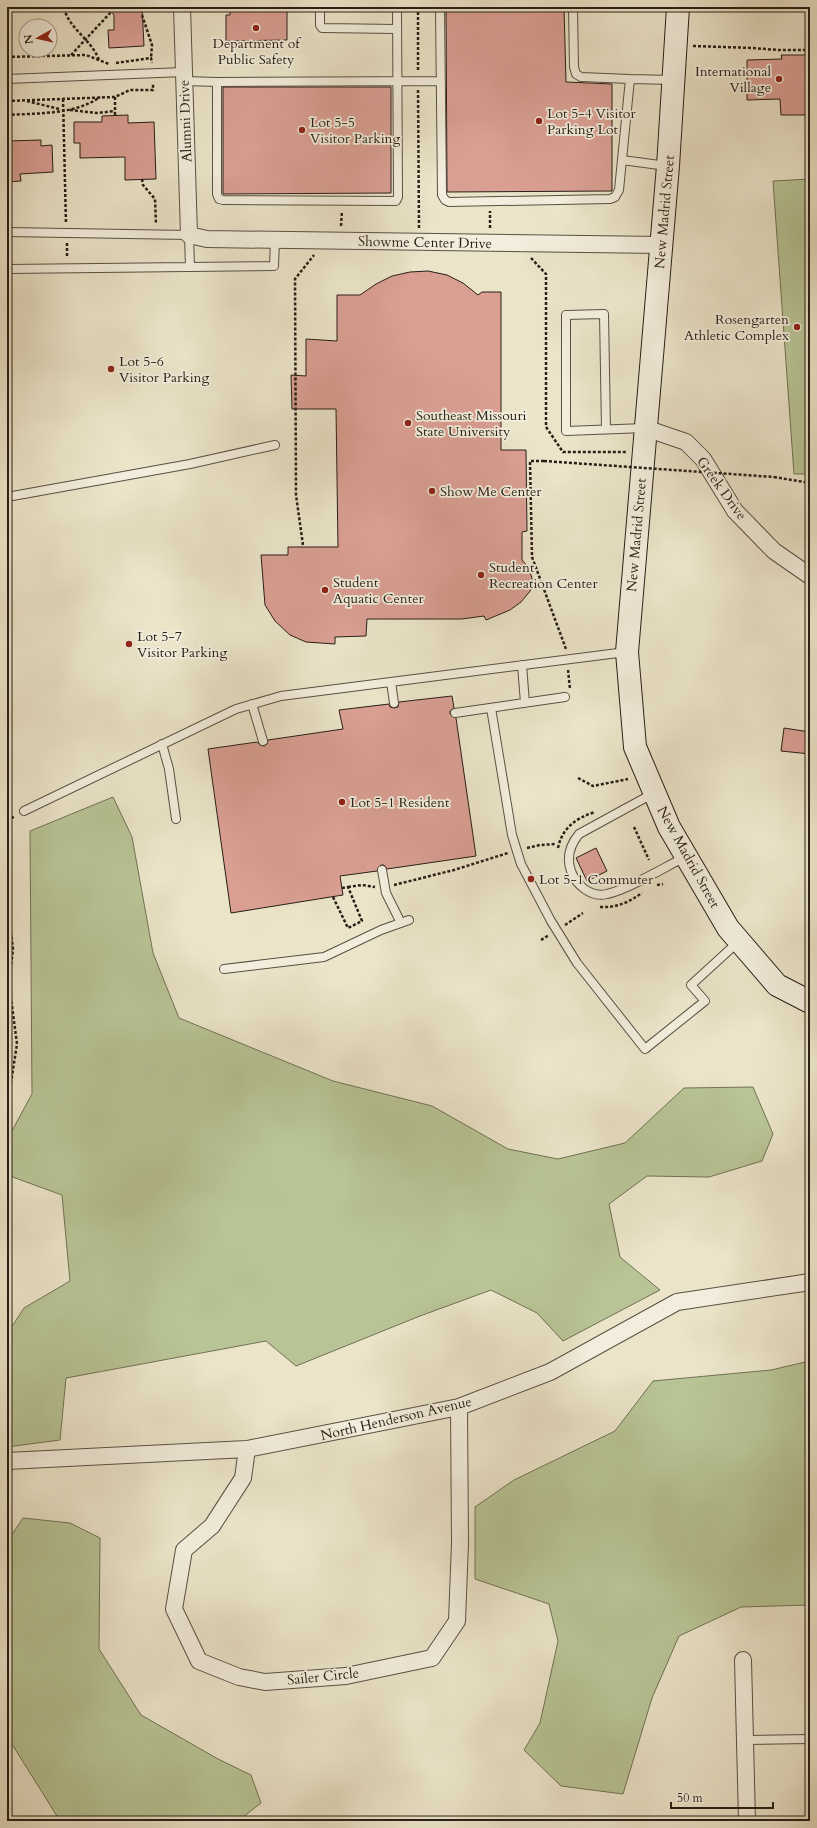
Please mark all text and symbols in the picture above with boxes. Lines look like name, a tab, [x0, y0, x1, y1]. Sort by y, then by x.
north arrow	[18, 18, 58, 58]
marker: Department of Public Safety	[251, 23, 261, 33]
text: N	[20, 33, 37, 45]
place label: Department of Public Safety	[213, 34, 302, 69]
place label: International Village	[695, 62, 771, 97]
marker: International Village	[774, 74, 784, 84]
street label: Alumni Drive	[175, 79, 196, 163]
place label: Lot 5-4 Visitor Parking Lot	[547, 104, 636, 139]
place label: Lot 5-5 Visitor Parking	[310, 113, 401, 148]
marker: Lot 5-4 Visitor Parking Lot	[534, 116, 544, 126]
marker: Lot 5-5 Visitor Parking	[297, 125, 307, 135]
street label: New Madrid Street	[650, 154, 679, 270]
street label: Showme Center Drive	[358, 232, 492, 253]
place label: Rosengarten Athletic Complex	[684, 310, 789, 345]
marker: Rosengarten Athletic Complex	[792, 322, 802, 332]
place label: Lot 5-6 Visitor Parking	[119, 352, 210, 387]
marker: Lot 5-6 Visitor Parking	[106, 364, 116, 374]
place label: Southeast Missouri State University	[416, 406, 526, 441]
marker: Southeast Missouri State University	[403, 418, 413, 428]
street label: Greek Drive	[692, 453, 751, 524]
street label: New Madrid Street	[622, 477, 651, 593]
place label: Show Me Center	[440, 482, 542, 501]
marker: Show Me Center	[427, 486, 437, 496]
place label: Student Recreation Center	[489, 558, 598, 593]
marker: Student Recreation Center	[476, 570, 486, 580]
place label: Student Aquatic Center	[333, 573, 424, 608]
marker: Student Aquatic Center	[320, 585, 330, 595]
place label: Lot 5-7 Visitor Parking	[137, 627, 228, 662]
marker: Lot 5-7 Visitor Parking	[124, 639, 134, 649]
place label: Lot 5-1 Resident	[350, 793, 450, 812]
marker: Lot 5-1 Resident	[337, 797, 347, 807]
street label: New Madrid Street	[653, 803, 725, 912]
place label: Lot 5-1 Commuter	[539, 870, 654, 889]
marker: Lot 5-1 Commuter	[526, 874, 536, 884]
street label: North Henderson Avenue	[319, 1392, 474, 1445]
street label: Sailer Circle	[286, 1663, 360, 1690]
scale bar	[671, 1784, 773, 1810]
text: 50 m	[677, 1790, 704, 1806]

